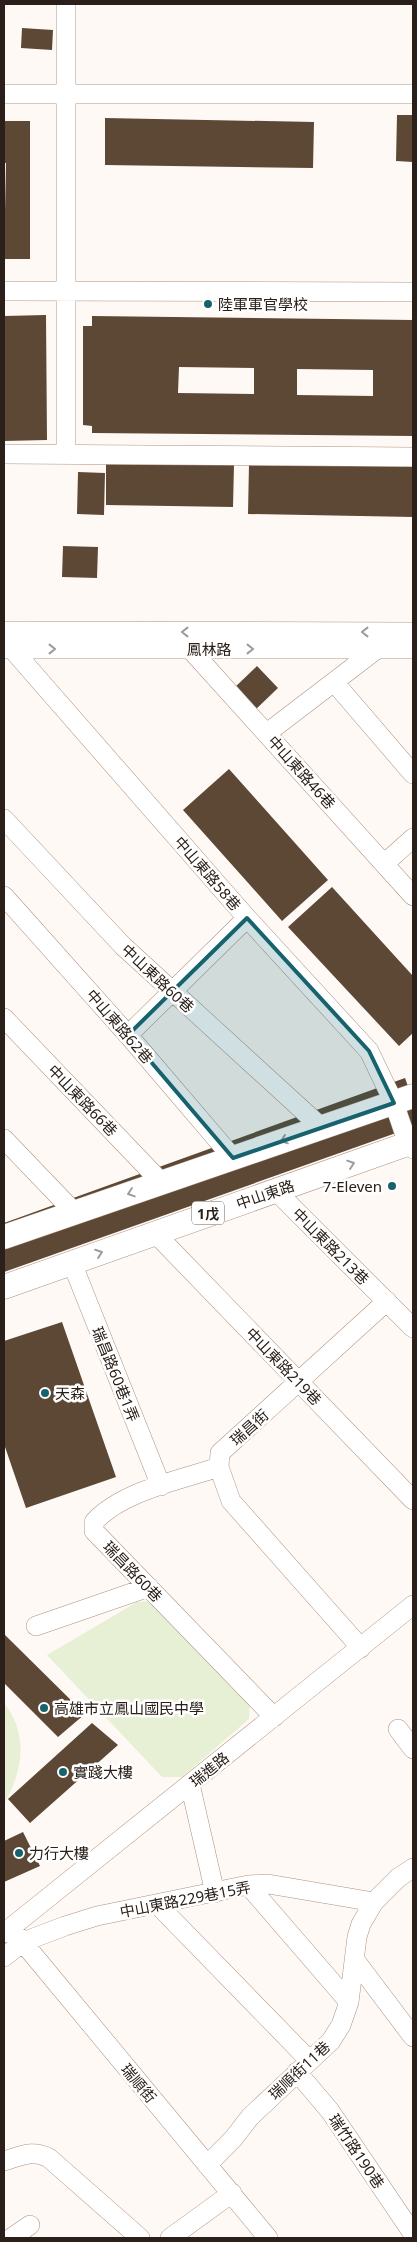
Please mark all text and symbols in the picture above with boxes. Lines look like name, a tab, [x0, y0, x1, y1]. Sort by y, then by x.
place label: 陸軍軍官學校	[218, 294, 308, 314]
marker: 陸軍軍官學校	[202, 298, 214, 310]
one-way arrow	[180, 627, 188, 637]
one-way arrow	[360, 627, 368, 637]
street label: 鳳林路	[186, 639, 232, 659]
one-way arrow	[49, 644, 57, 654]
one-way arrow	[246, 644, 254, 654]
street label: 中山東路46巷	[264, 731, 340, 813]
street label: 中山東路58巷	[170, 832, 246, 914]
street label: 中山東路60巷	[117, 939, 199, 1017]
street label: 中山東路62巷	[82, 985, 158, 1067]
street label: 中山東路66巷	[44, 1060, 122, 1140]
one-way arrow	[281, 1134, 289, 1144]
one-way arrow	[346, 1160, 355, 1170]
street label: 中山東路	[233, 1175, 297, 1213]
place label: 7-Eleven	[323, 1176, 382, 1196]
marker: 7-Eleven	[386, 1180, 398, 1192]
one-way arrow	[127, 1187, 135, 1197]
road number: 1戊	[192, 1202, 224, 1224]
street label: 中山東路213巷	[288, 1203, 374, 1289]
one-way arrow	[94, 1249, 103, 1259]
street label: 中山東路219巷	[242, 1323, 326, 1409]
street label: 瑞昌路60巷1弄	[88, 1324, 144, 1424]
place label: 天森	[55, 1383, 85, 1403]
marker: 天森	[39, 1387, 51, 1399]
street label: 瑞昌街	[226, 1405, 272, 1449]
street label: 瑞昌路60巷	[99, 1536, 167, 1606]
place label: 高雄市立鳳山國民中學	[54, 1698, 204, 1718]
marker: 高雄市立鳳山國民中學	[38, 1702, 50, 1714]
street label: 瑞進路	[185, 1747, 233, 1791]
place label: 實踐大樓	[73, 1762, 133, 1782]
marker: 實踐大樓	[57, 1766, 69, 1778]
place label: 力行大樓	[29, 1843, 89, 1863]
marker: 力行大樓	[13, 1847, 25, 1859]
street label: 中山東路229巷15弄	[118, 1877, 252, 1921]
street label: 瑞順街11巷	[264, 2036, 334, 2104]
street label: 瑞順街	[117, 2059, 161, 2107]
street label: 瑞竹路190巷	[325, 2110, 389, 2192]

